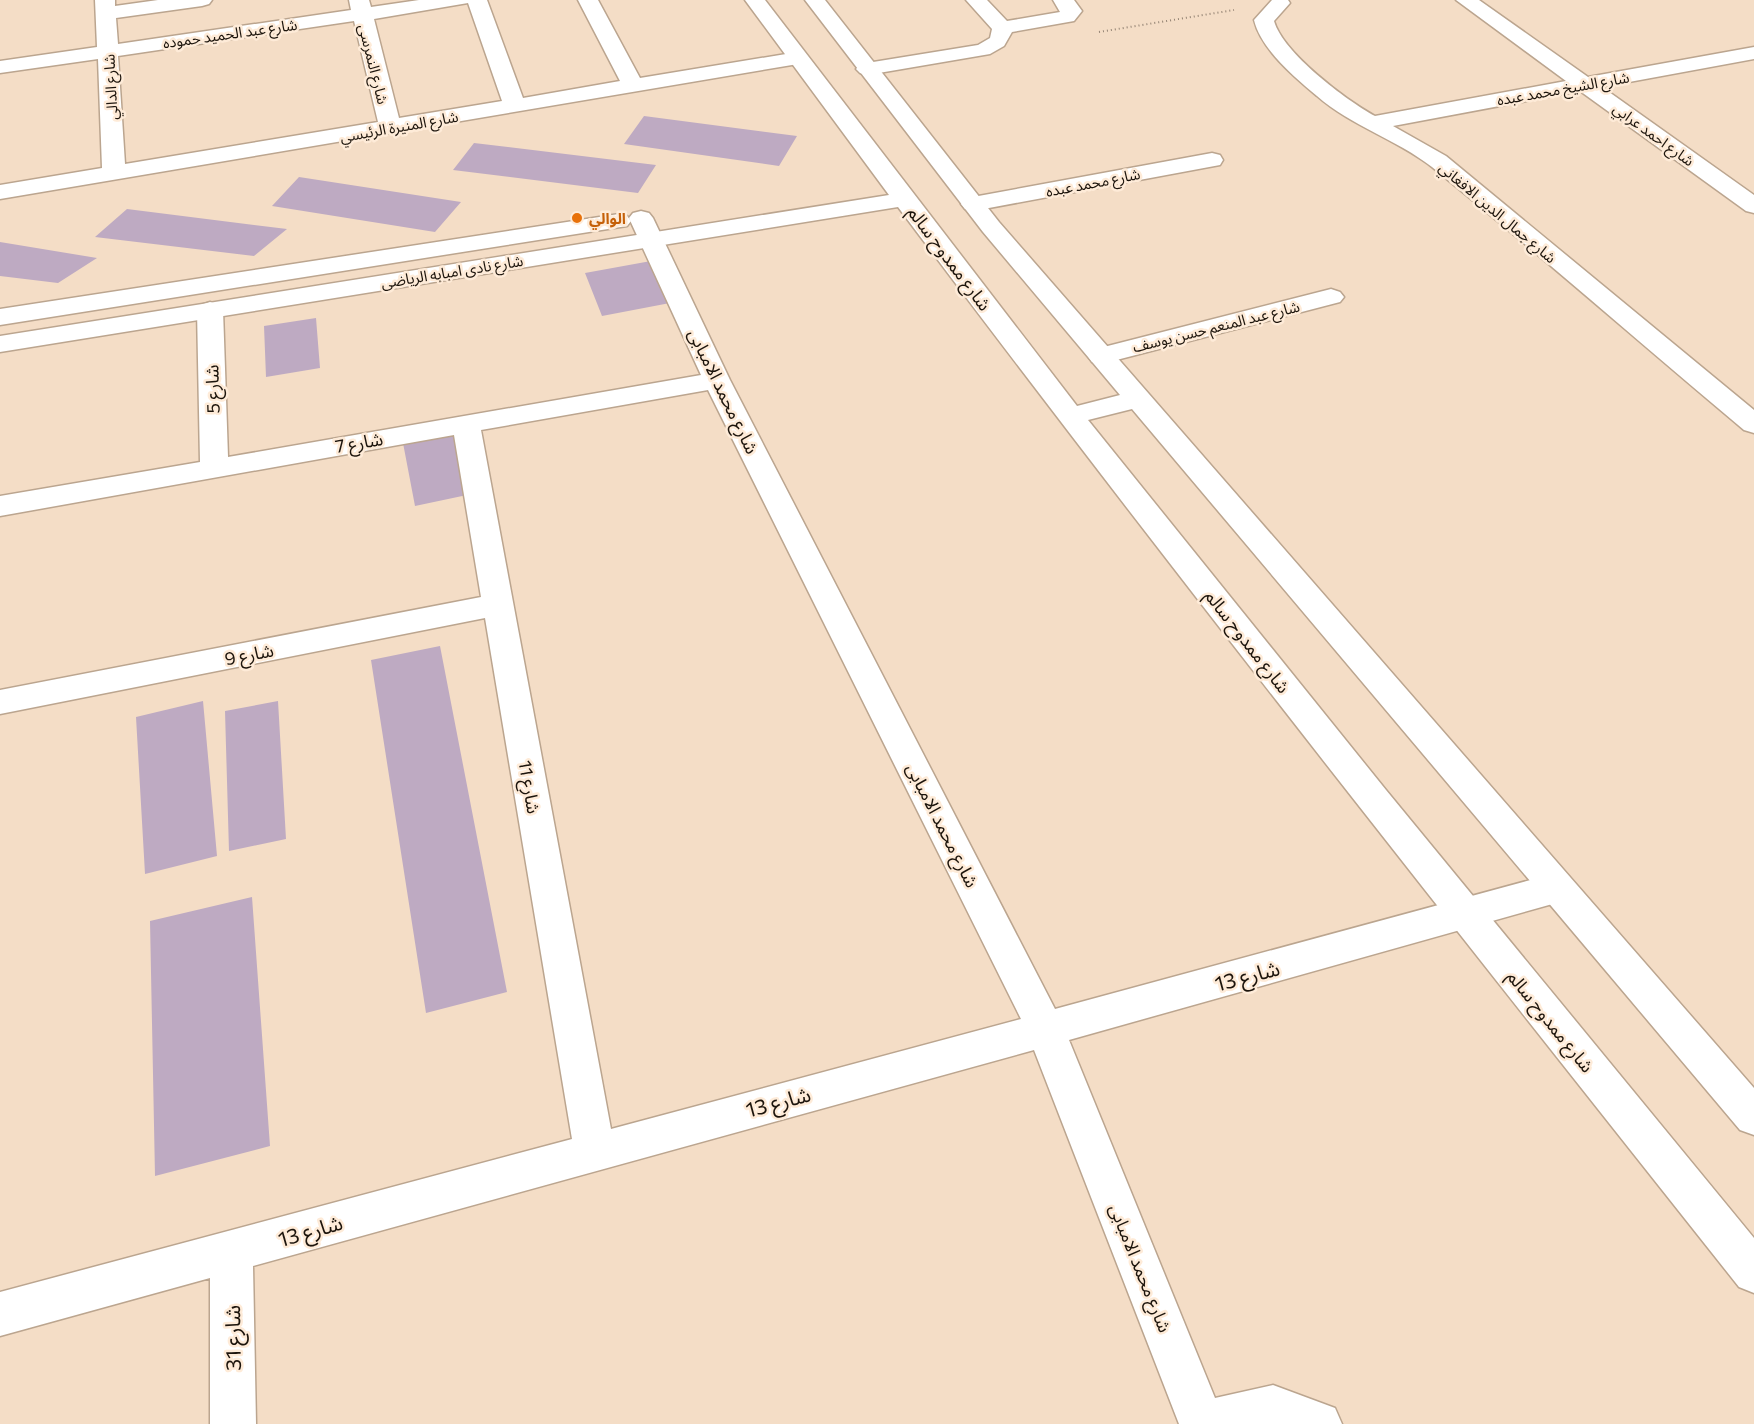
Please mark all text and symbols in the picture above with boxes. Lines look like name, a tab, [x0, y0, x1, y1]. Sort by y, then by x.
street label: شارع عبد الحميد حموده	[162, 15, 299, 55]
street label: شارع النمرسى	[352, 22, 393, 107]
street label: شارع الدالي	[99, 53, 125, 120]
street label: شارع الشيخ محمد عبده	[1495, 67, 1632, 112]
street label: شارع احمد عرابي	[1608, 99, 1698, 173]
street label: شارع المنيرة الرئيسي	[339, 107, 460, 149]
street label: شارع جمال الدين الافغاني	[1433, 158, 1560, 269]
street label: شارع محمد عبده	[1044, 164, 1143, 204]
street label: شارع ممدوح سالم	[900, 201, 996, 317]
place label: الوالي	[589, 209, 626, 230]
marker: الوالي	[570, 211, 584, 225]
street label: شارع نادى امبابه الرياضى	[380, 251, 525, 295]
street label: شارع عبد المنعم حسن يوسف	[1131, 296, 1302, 359]
street label: شارع محمد الامبابى	[681, 325, 764, 459]
street label: شارع 5	[200, 364, 228, 414]
street label: شارع 7	[333, 427, 385, 461]
street label: شارع ممدوح سالم	[1198, 585, 1295, 700]
street label: شارع 9	[223, 638, 276, 673]
street label: شارع 11	[511, 759, 546, 816]
street label: شارع محمد الامبابى	[899, 759, 984, 893]
street label: شارع 13	[1212, 954, 1283, 999]
street label: شارع ممدوح سالم	[1500, 965, 1599, 1079]
street label: شارع 13	[743, 1080, 814, 1125]
street label: شارع محمد الامبابى	[1102, 1201, 1177, 1337]
street label: شارع 13	[275, 1209, 346, 1255]
street label: شارع 31	[219, 1305, 249, 1371]

